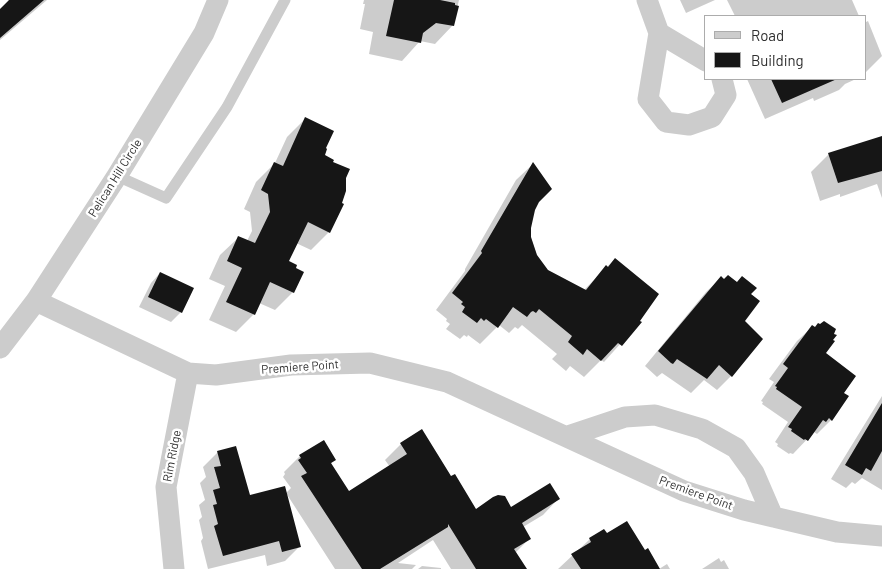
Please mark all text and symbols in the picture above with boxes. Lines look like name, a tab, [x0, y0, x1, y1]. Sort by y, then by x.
legend	[704, 15, 867, 80]
text: Road	[751, 26, 784, 44]
text: Building	[751, 51, 804, 69]
street label: Pelican Hill Circle	[85, 136, 145, 220]
street label: Premiere Point	[261, 357, 339, 377]
street label: Rim Ridge	[160, 429, 184, 483]
street label: Premiere Point	[657, 473, 735, 513]

